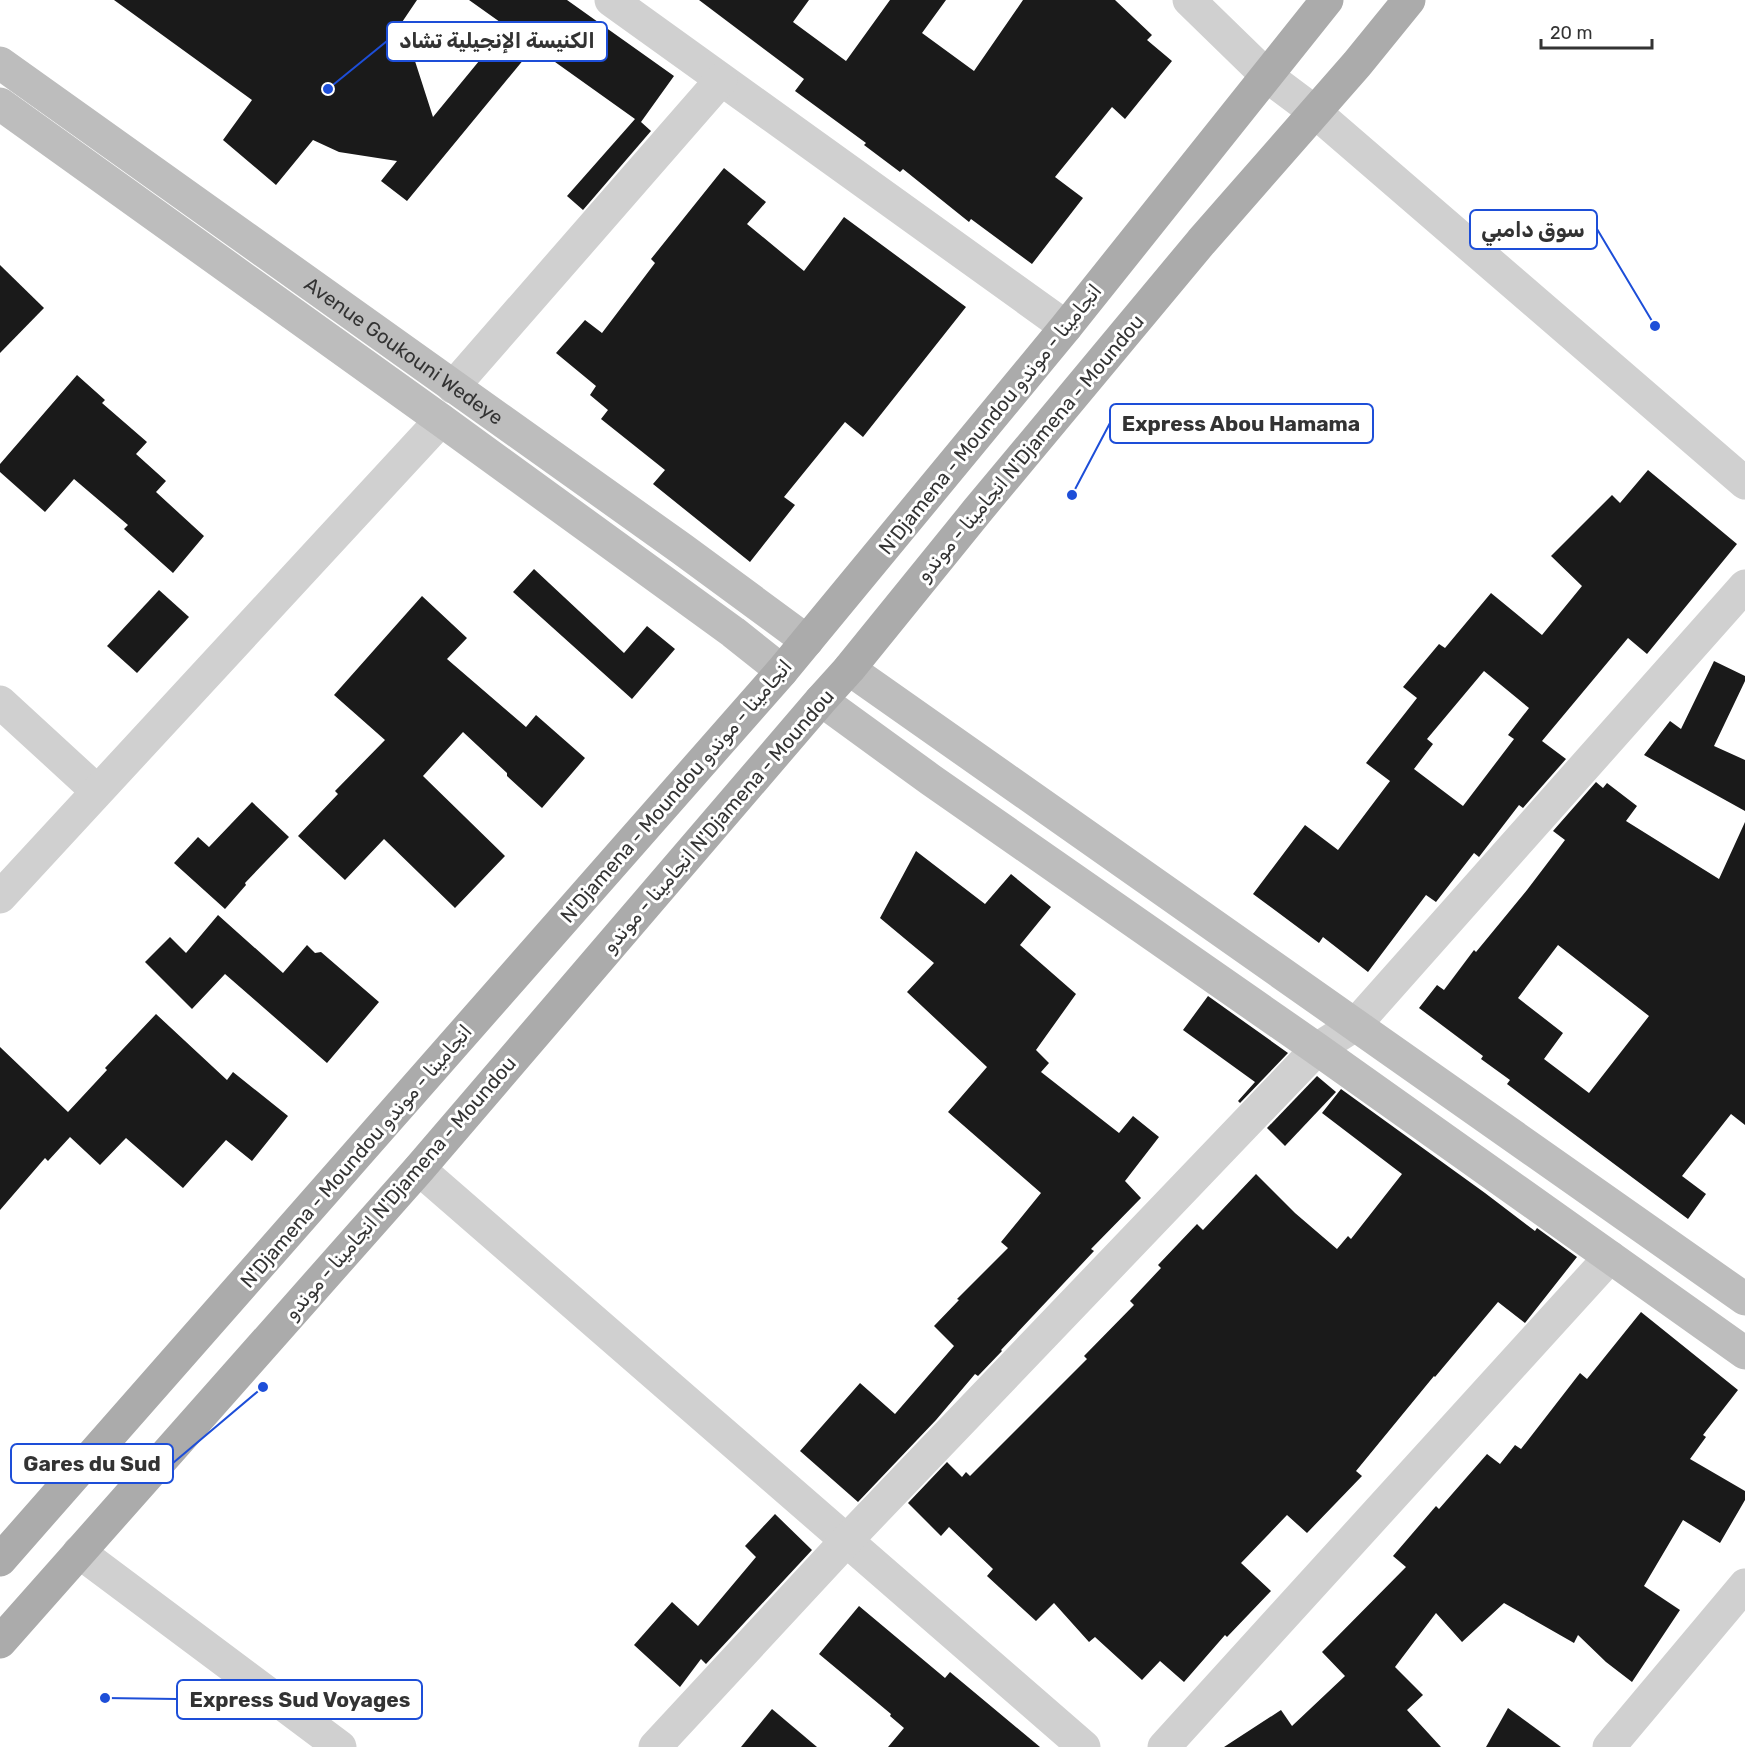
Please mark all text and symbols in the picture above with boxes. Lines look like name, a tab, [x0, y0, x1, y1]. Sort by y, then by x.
scale bar	[1541, 12, 1652, 50]
callout: الكنيسة الإنجيلية تشاد	[387, 22, 607, 61]
text: 20 m	[1550, 22, 1592, 44]
text: الكنيسة الإنجيلية تشاد	[399, 28, 595, 54]
callout: سوق دامبي	[1470, 210, 1597, 249]
text: سوق دامبي	[1481, 217, 1585, 246]
street label: Avenue Goukouni Wedeye	[300, 272, 508, 430]
street label: N'Djamena - Moundou انجامينا - موندو	[873, 279, 1107, 559]
street label: انجامينا - موندو N'Djamena - Moundou	[911, 310, 1149, 586]
callout: Express Abou Hamama	[1110, 404, 1373, 443]
text: Express Abou Hamama	[1122, 411, 1360, 436]
street label: N'Djamena - Moundou انجامينا - موندو	[555, 654, 797, 928]
street label: انجامينا - موندو N'Djamena - Moundou	[597, 684, 839, 958]
street label: N'Djamena - Moundou انجامينا - موندو	[235, 1019, 477, 1293]
street label: انجامينا - موندو N'Djamena - Moundou	[279, 1051, 521, 1325]
callout: Gares du Sud	[11, 1444, 173, 1483]
text: Gares du Sud	[23, 1451, 161, 1476]
callout: Express Sud Voyages	[177, 1680, 422, 1719]
text: Express Sud Voyages	[190, 1687, 410, 1712]

